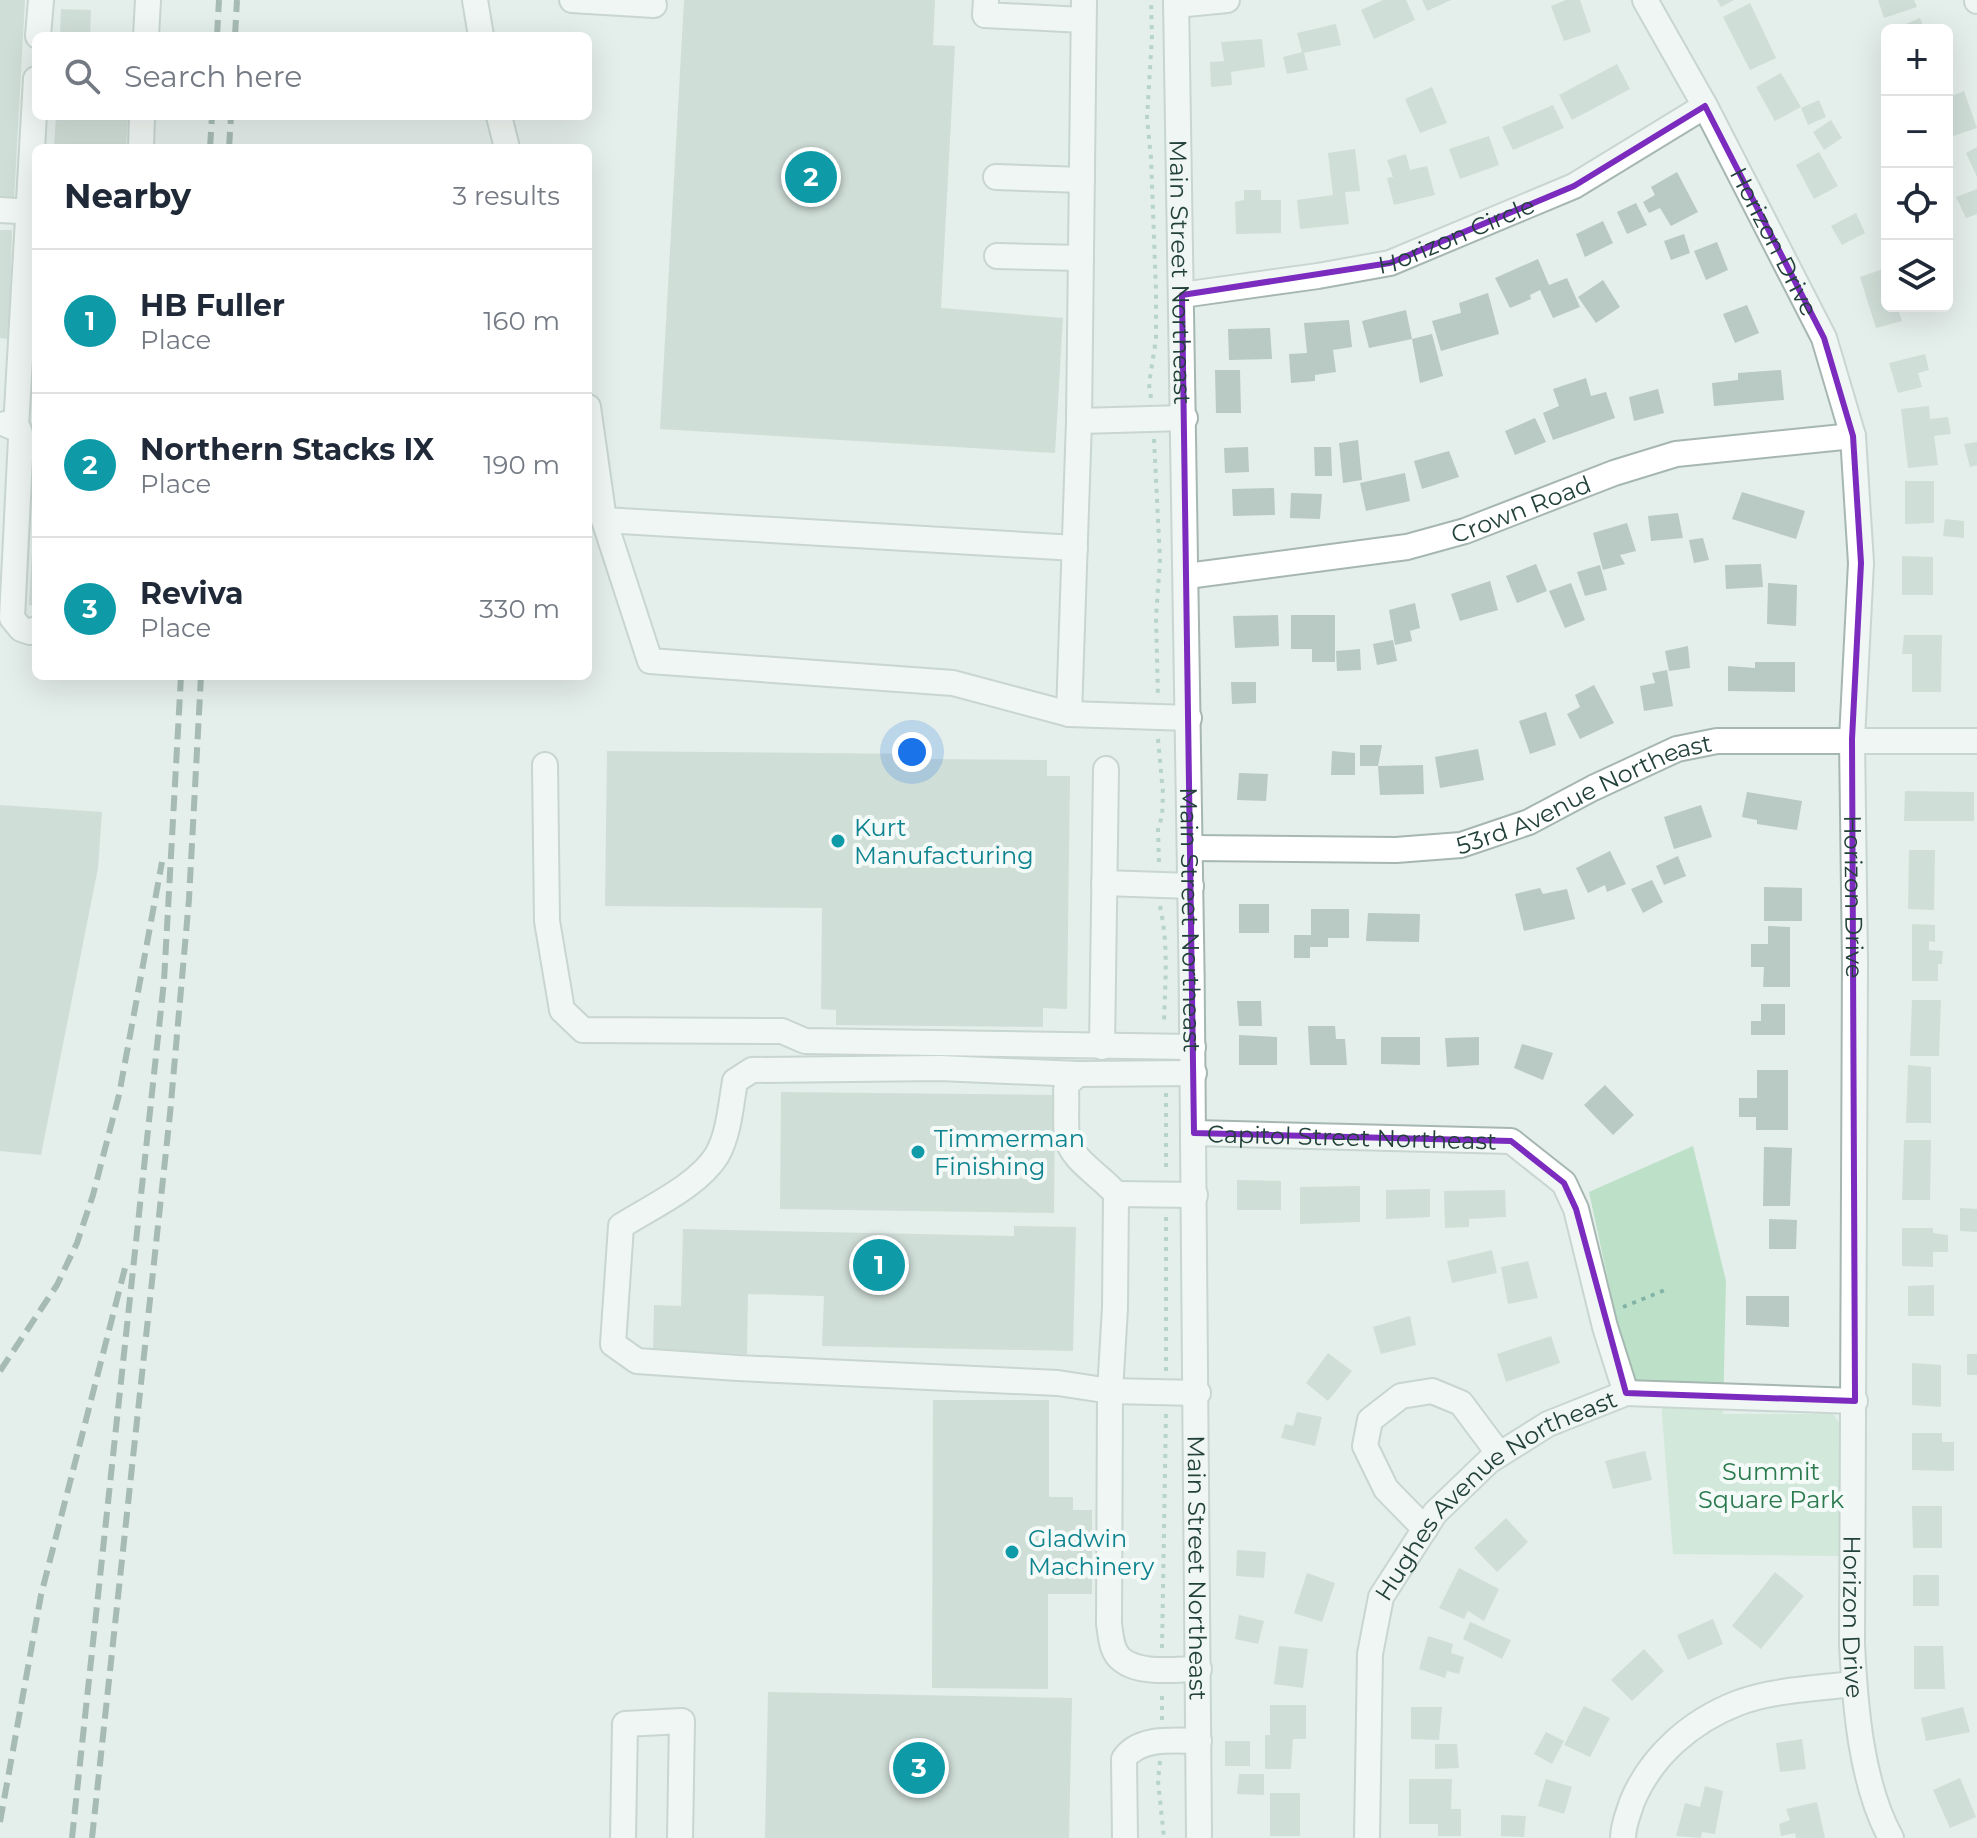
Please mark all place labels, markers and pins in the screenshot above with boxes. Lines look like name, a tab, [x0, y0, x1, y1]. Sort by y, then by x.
pin: 2	[785, 147, 837, 207]
place label: Kurt Manufacturing	[854, 813, 1034, 870]
marker: Kurt Manufacturing	[829, 832, 847, 850]
place label: Timmerman Finishing	[934, 1124, 1085, 1181]
marker: Timmerman Finishing	[909, 1143, 927, 1161]
pin: 1	[853, 1235, 905, 1295]
place label: Gladwin Machinery	[1028, 1524, 1154, 1581]
marker: Gladwin Machinery	[1003, 1543, 1021, 1561]
pin: 3	[893, 1738, 945, 1798]

